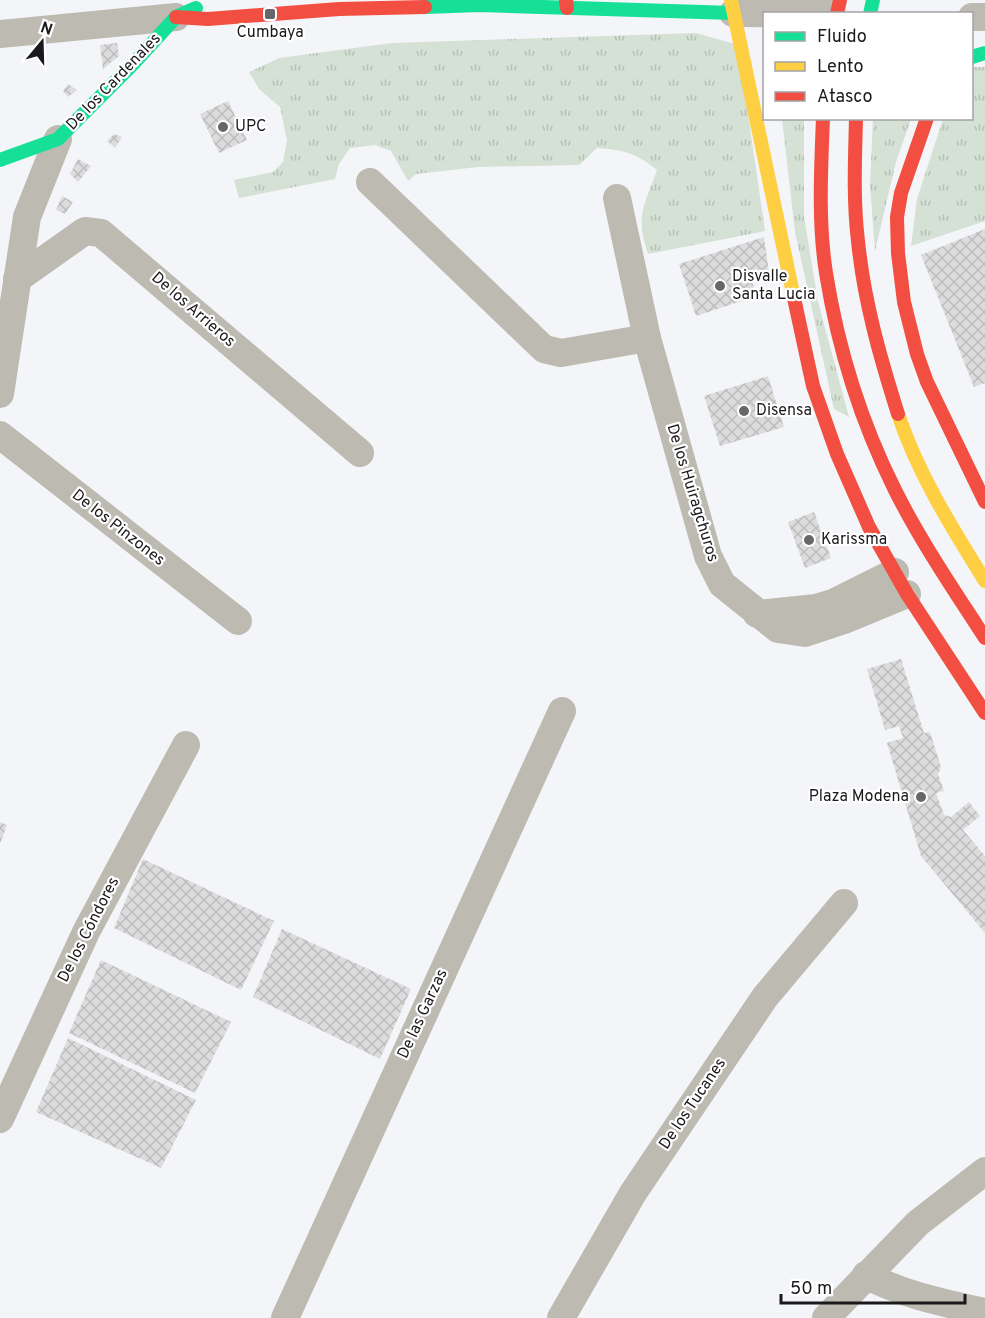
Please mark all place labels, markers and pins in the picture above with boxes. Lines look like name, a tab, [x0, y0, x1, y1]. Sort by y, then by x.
marker: Cumbaya	[263, 7, 277, 21]
place label: Cumbaya	[236, 23, 304, 43]
place label: UPC	[235, 117, 266, 137]
marker: UPC	[216, 120, 230, 134]
place label: Disvalle Santa Lucia	[732, 267, 815, 305]
marker: Disvalle Santa Lucia	[713, 279, 727, 293]
place label: Disensa	[756, 401, 812, 421]
marker: Disensa	[737, 404, 751, 418]
place label: Karissma	[821, 530, 887, 550]
marker: Karissma	[802, 533, 816, 547]
place label: Plaza Modena	[809, 787, 909, 807]
marker: Plaza Modena	[914, 790, 928, 804]

